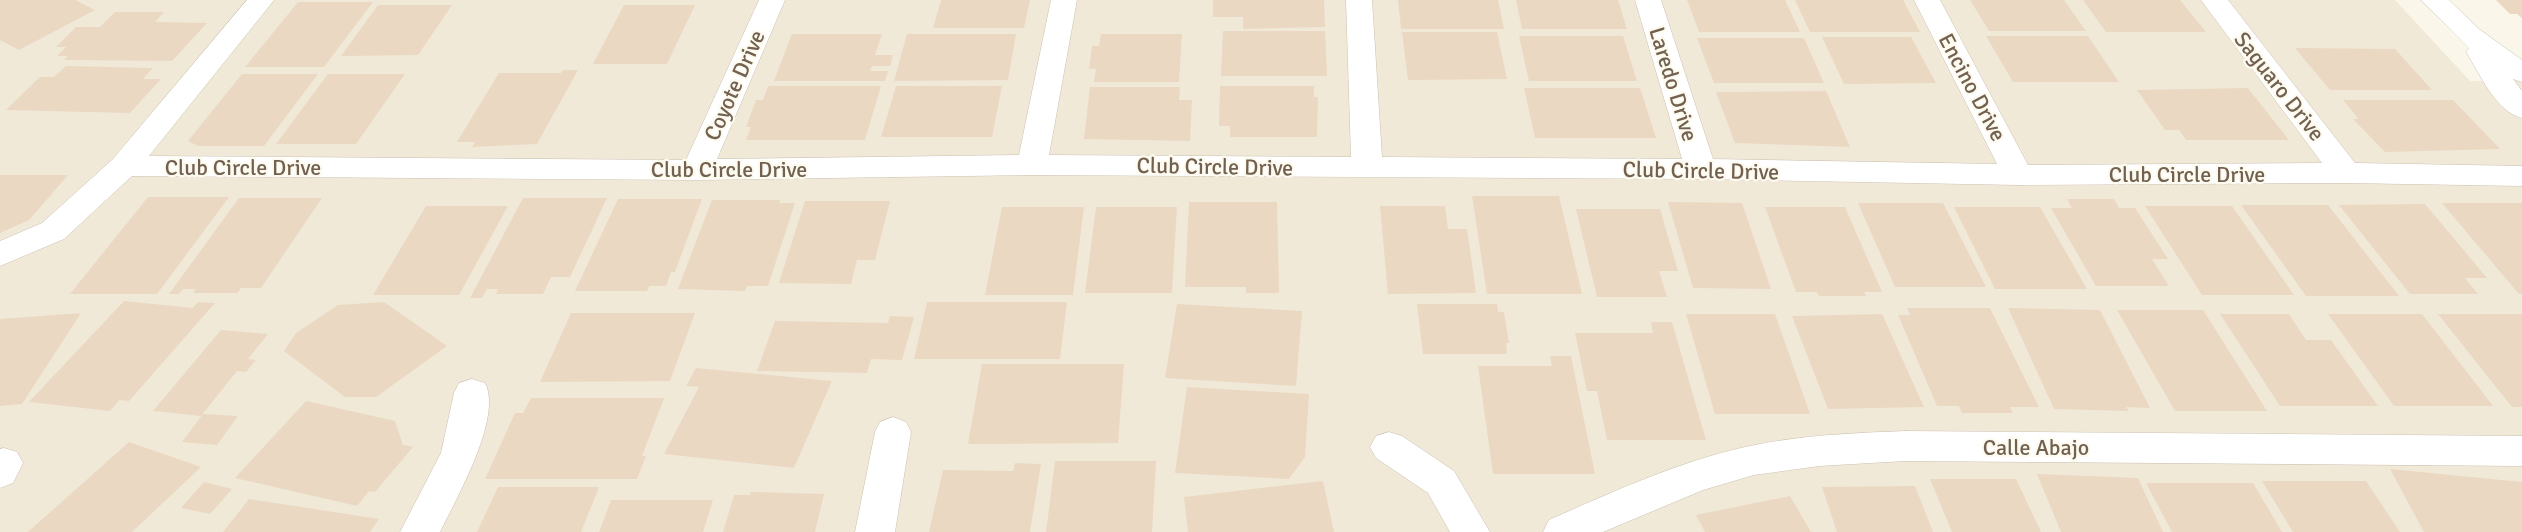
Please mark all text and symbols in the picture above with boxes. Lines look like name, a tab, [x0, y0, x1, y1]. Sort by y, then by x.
street label: Laredo Drive	[1643, 24, 1704, 145]
street label: Coyote Drive	[698, 26, 771, 145]
street label: Saguaro Drive	[2229, 26, 2331, 146]
street label: Encino Drive	[1933, 29, 2012, 146]
street label: Club Circle Drive	[1136, 152, 1293, 181]
street label: Club Circle Drive	[165, 154, 321, 181]
street label: Club Circle Drive	[651, 156, 807, 183]
street label: Club Circle Drive	[1622, 156, 1779, 185]
street label: Club Circle Drive	[2109, 161, 2265, 188]
street label: Calle Abajo	[1983, 434, 2089, 461]

